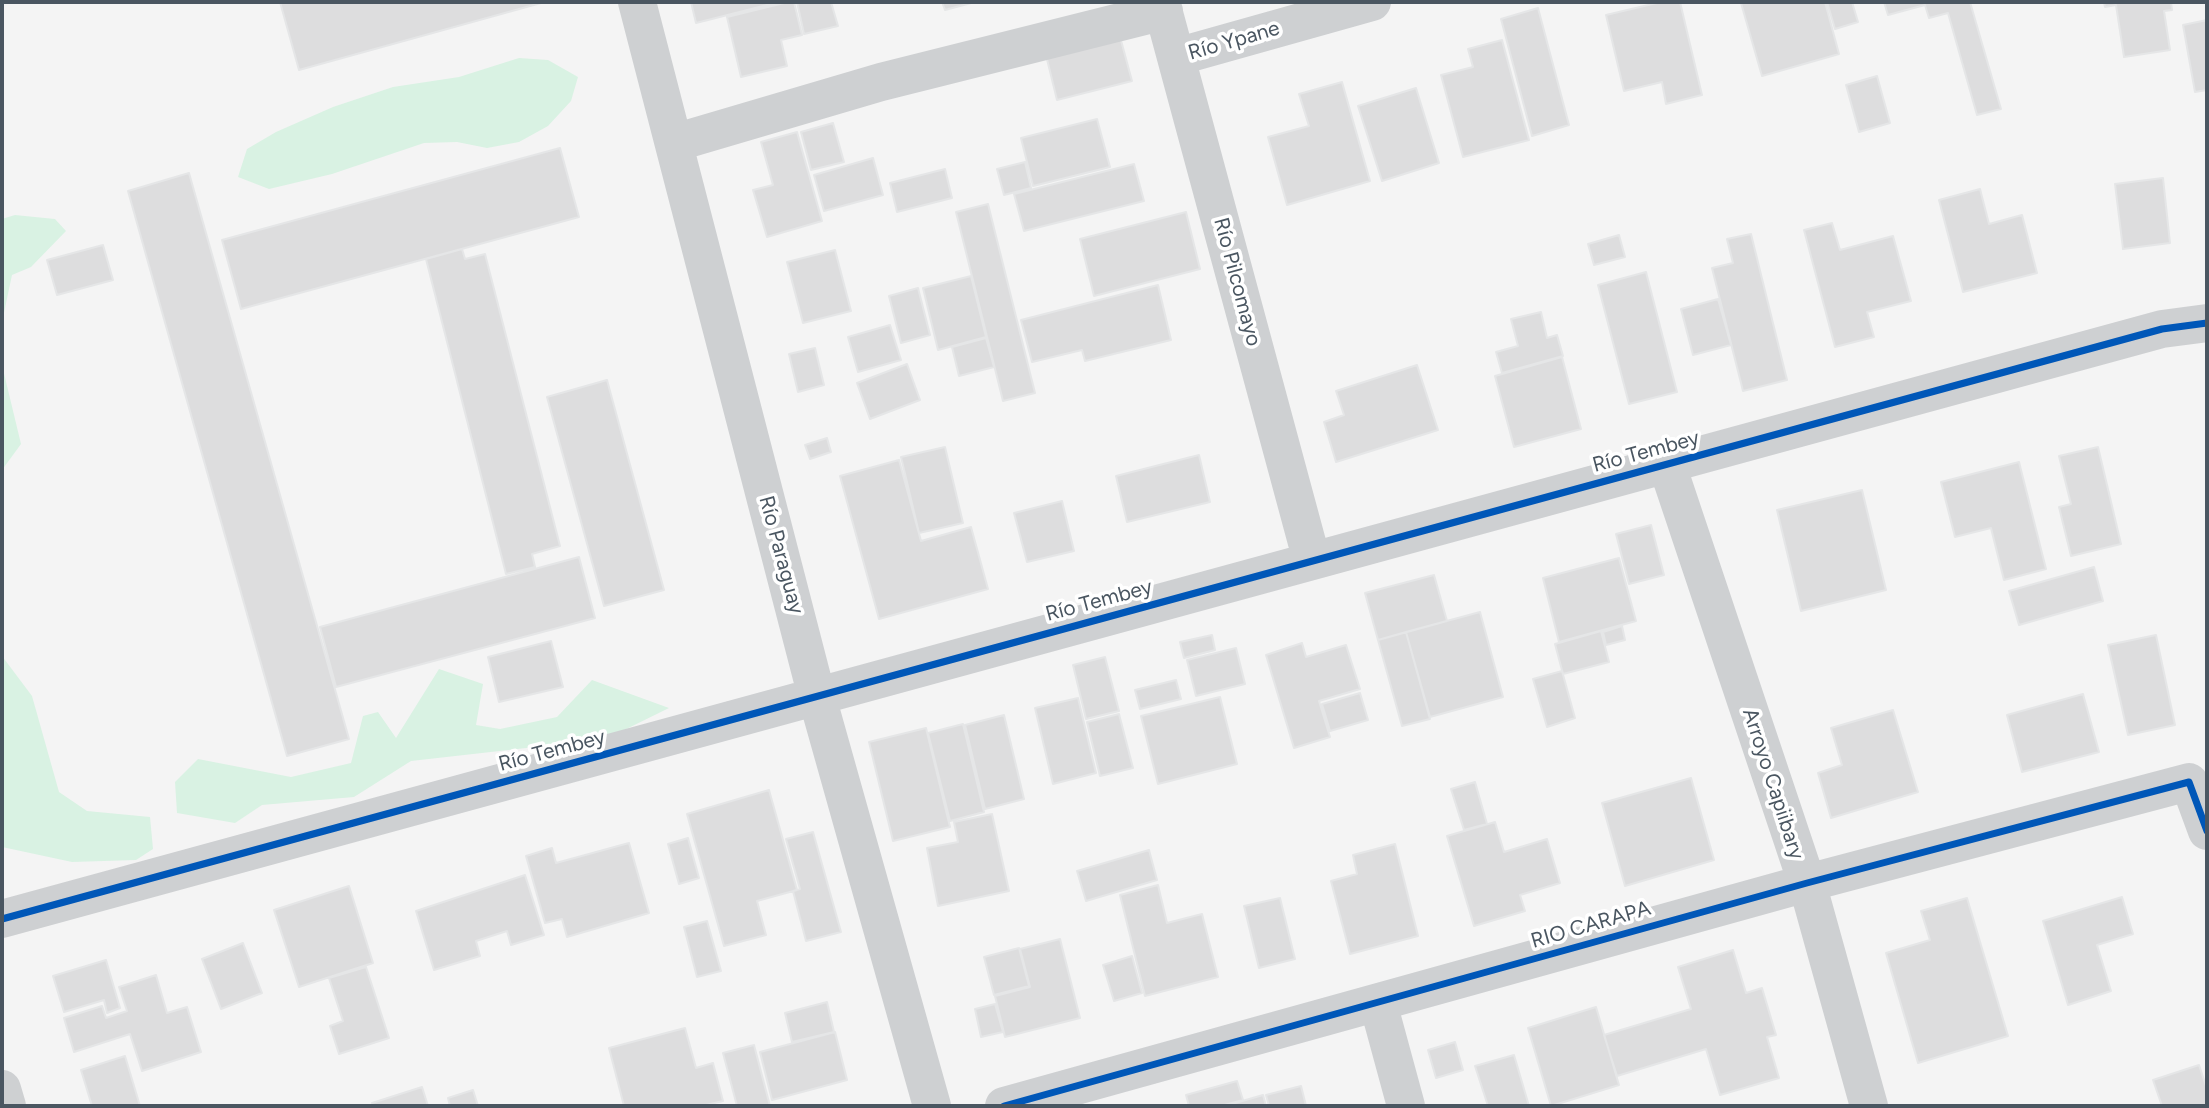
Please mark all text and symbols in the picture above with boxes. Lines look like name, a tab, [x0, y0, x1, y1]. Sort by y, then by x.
street label: Río Ypane	[1185, 16, 1283, 66]
street label: Río Pilcomayo	[1208, 215, 1266, 349]
street label: Río Tembey	[1590, 426, 1702, 478]
street label: Río Paraguay	[753, 493, 809, 617]
street label: Río Tembey	[1043, 575, 1155, 627]
street label: Arroyo Capiibary	[1737, 705, 1809, 863]
street label: Río Tembey	[496, 725, 608, 777]
street label: RIO CARAPA	[1528, 896, 1654, 954]

